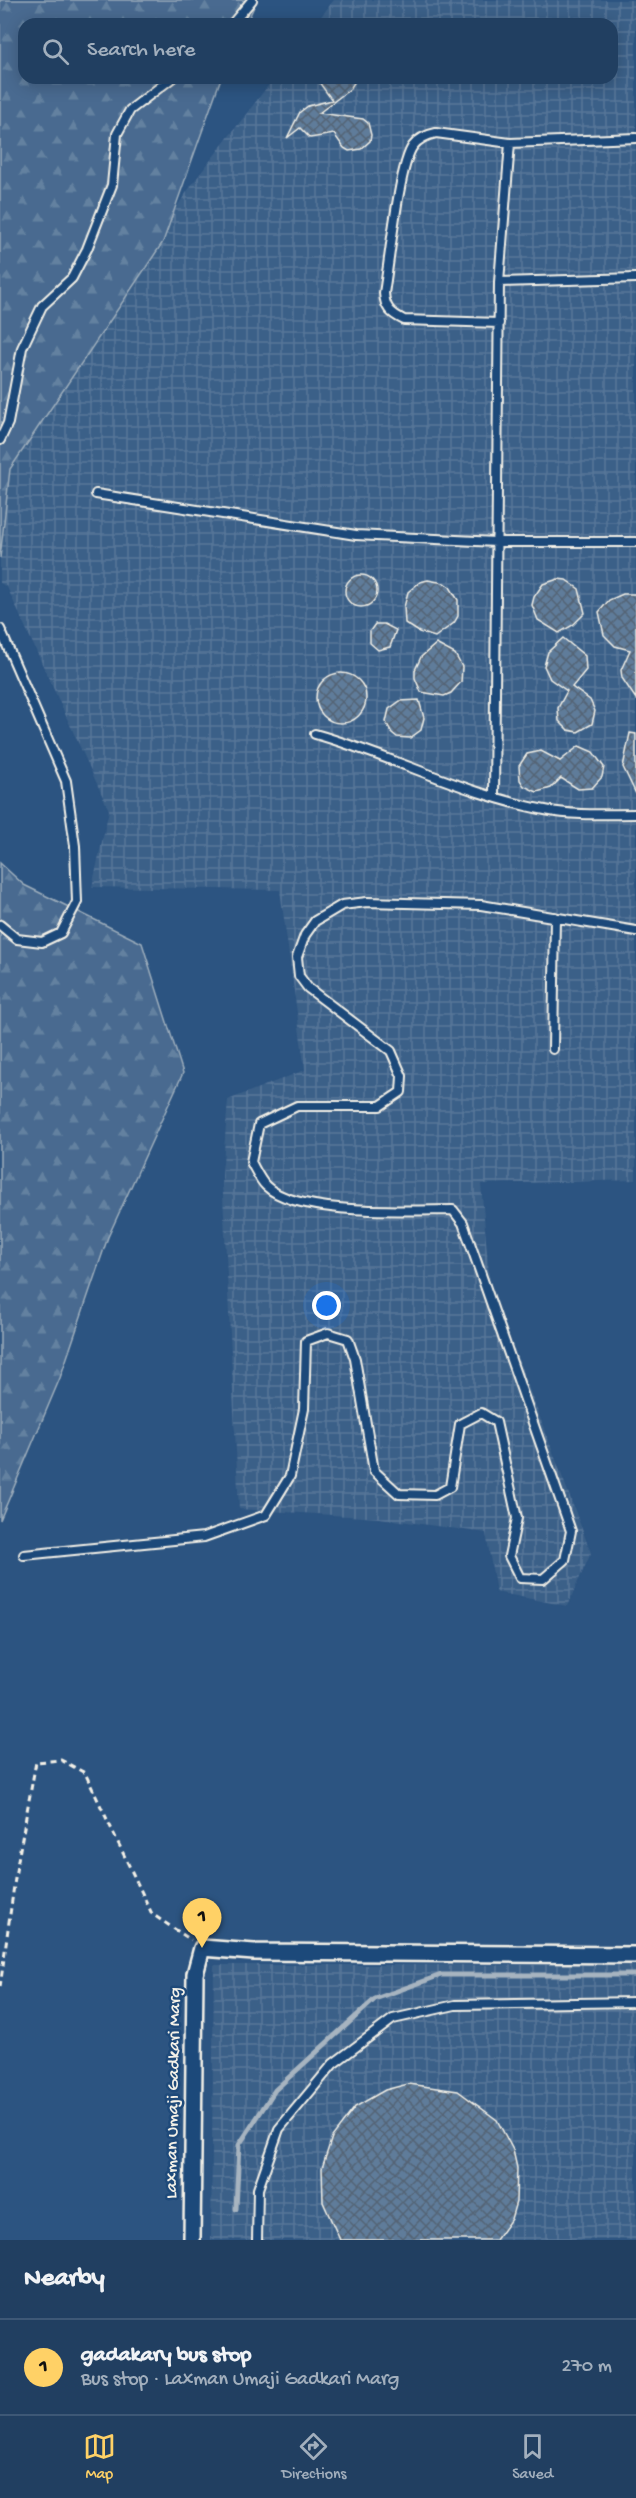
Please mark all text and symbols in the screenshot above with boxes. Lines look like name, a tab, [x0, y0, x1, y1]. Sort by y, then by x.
search box	[18, 18, 618, 84]
icon: search	[39, 35, 72, 68]
text: Search here	[87, 38, 195, 64]
your location	[312, 1291, 341, 1320]
pin: 1	[182, 1898, 222, 1948]
street label: Laxman Umaji Gadkari Marg	[162, 1987, 186, 2199]
text: Nearby	[24, 2264, 105, 2295]
text: gadakary bus stop	[81, 2343, 251, 2369]
text: 1	[39, 2356, 48, 2379]
text: 270 m	[562, 2356, 612, 2379]
text: Bus stop · Laxman Umaji Gadkari Marg	[81, 2369, 400, 2392]
tab: Map	[83, 2430, 116, 2485]
tab: Directions	[281, 2430, 347, 2485]
tab: Saved	[512, 2430, 553, 2485]

